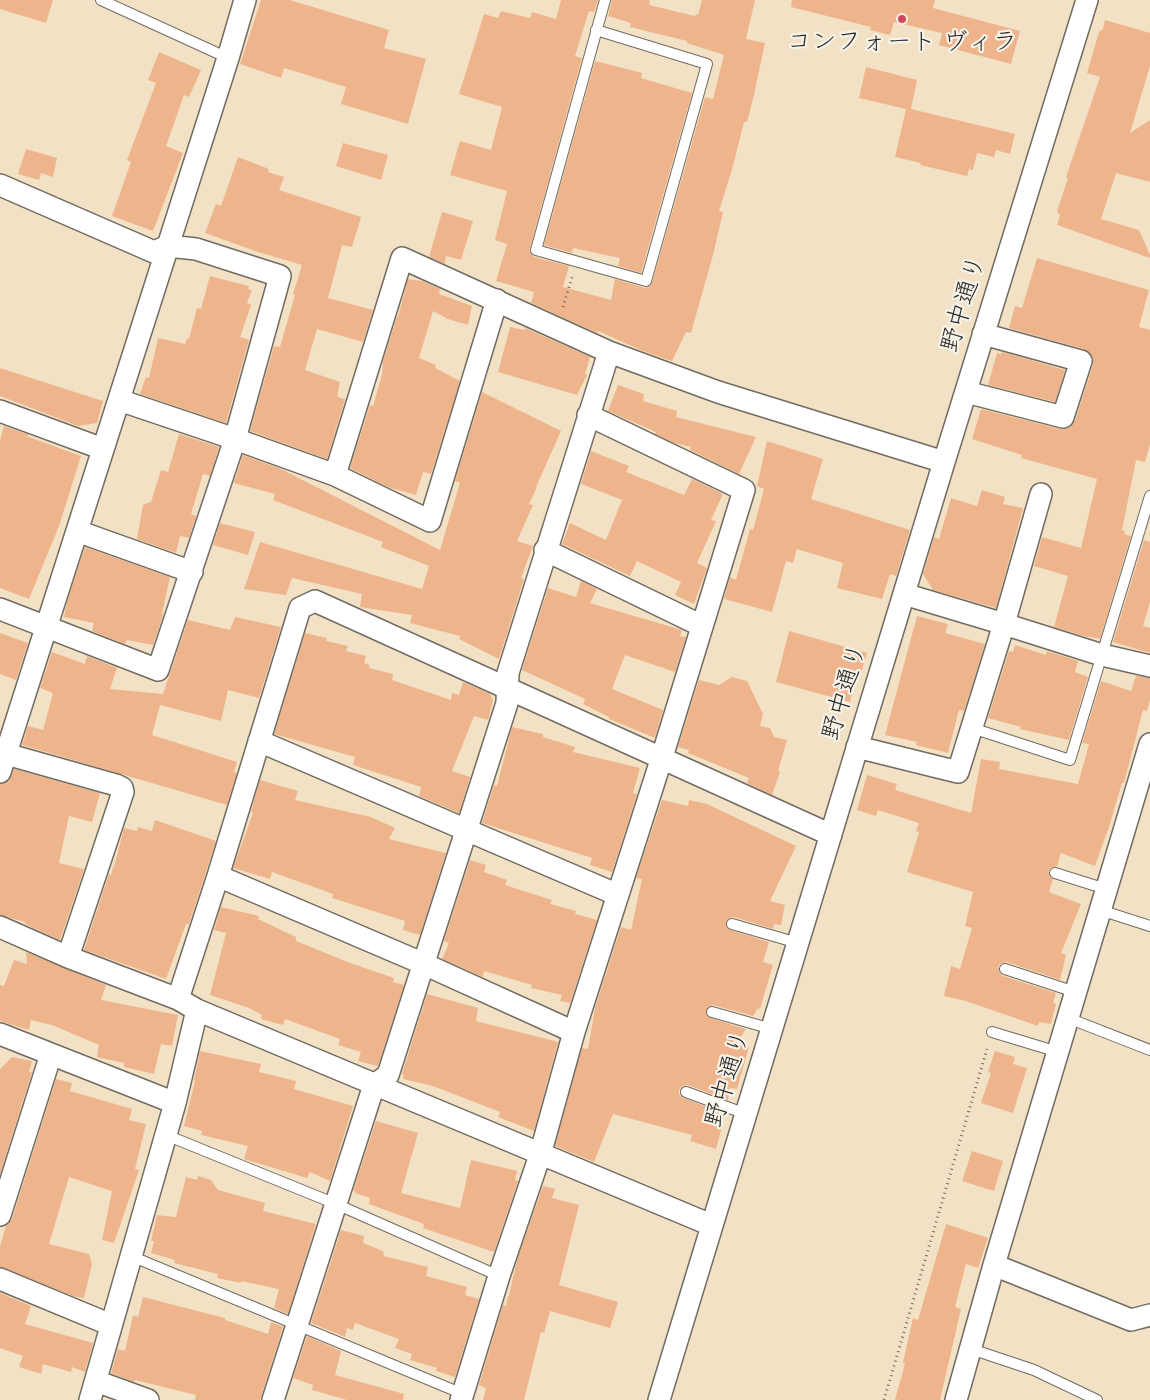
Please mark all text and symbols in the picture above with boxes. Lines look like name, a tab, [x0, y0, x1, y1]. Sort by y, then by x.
marker: コンフォート ヴィラ	[896, 13, 908, 25]
place label: コンフォート ヴィラ	[786, 27, 1018, 57]
street label: 野中通り	[935, 252, 993, 356]
street label: 野中通り	[816, 640, 874, 744]
street label: 野中通り	[699, 1027, 757, 1131]

